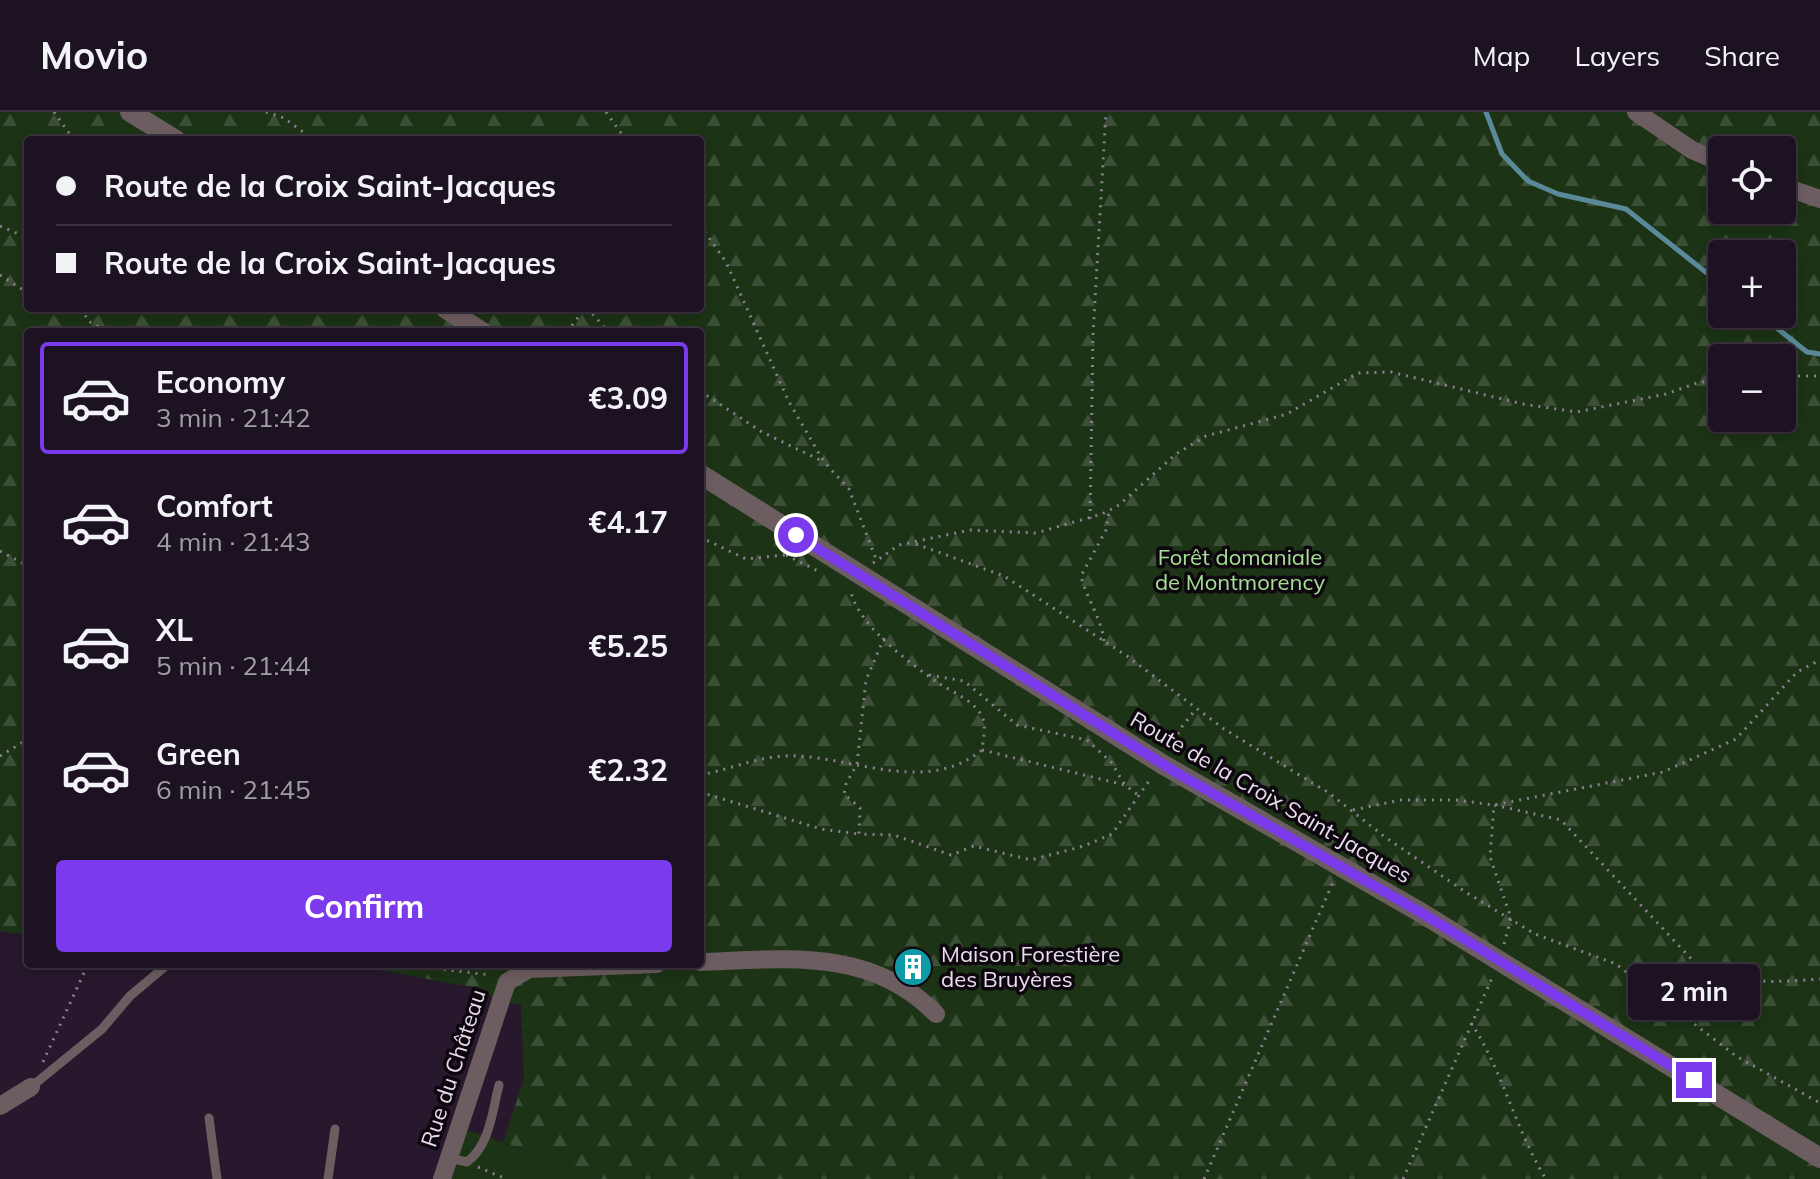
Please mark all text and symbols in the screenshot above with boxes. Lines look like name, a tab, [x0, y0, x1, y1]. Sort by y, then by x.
text: Movio	[40, 31, 148, 79]
text: Map	[1473, 38, 1530, 73]
text: Layers	[1574, 38, 1660, 73]
text: Share	[1704, 38, 1780, 73]
map controls	[1708, 136, 1796, 432]
button: locate	[1708, 136, 1796, 224]
text: Route de la Croix Saint-Jacques	[104, 167, 556, 205]
button: +	[1708, 240, 1796, 328]
text: Route de la Croix Saint-Jacques	[104, 244, 556, 282]
button: −	[1708, 344, 1796, 432]
icon: car	[60, 362, 132, 434]
text: Economy	[156, 363, 285, 401]
text: €3.09	[589, 379, 668, 417]
text: 3 min · 21:42	[156, 401, 311, 434]
icon: car	[60, 486, 132, 558]
text: Comfort	[156, 487, 273, 525]
text: €4.17	[589, 503, 668, 541]
route start	[778, 517, 814, 553]
text: 4 min · 21:43	[156, 525, 311, 558]
park label: Forêt domaniale de Montmorency	[1155, 543, 1325, 596]
icon: car	[60, 610, 132, 682]
text: XL	[156, 611, 193, 649]
text: €5.25	[589, 627, 668, 665]
text: 5 min · 21:44	[156, 649, 311, 682]
street label: Route de la Croix Saint-Jacques	[1125, 705, 1417, 889]
icon: car	[60, 734, 132, 806]
text: Green	[156, 735, 241, 773]
text: €2.32	[589, 751, 668, 789]
text: 6 min · 21:45	[156, 773, 311, 806]
button: Confirm	[56, 860, 672, 952]
place label: Maison Forestière des Bruyères	[941, 940, 1120, 993]
building icon: Maison Forestière des Bruyères	[892, 946, 934, 988]
callout: 2 min	[1628, 964, 1760, 1020]
text: 2 min	[1660, 975, 1728, 1008]
street label: Rue du Château	[414, 986, 492, 1150]
route end	[1676, 1062, 1712, 1098]

